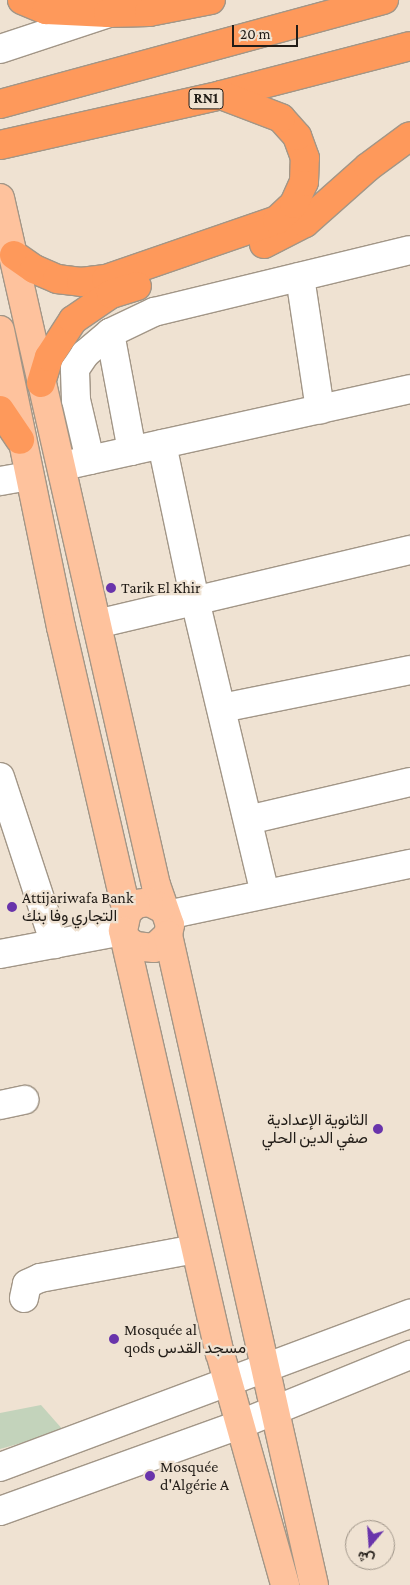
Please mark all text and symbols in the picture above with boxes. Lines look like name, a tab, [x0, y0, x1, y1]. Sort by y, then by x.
scale bar	[235, 15, 301, 47]
text: 20 m	[240, 26, 271, 42]
road number: RN1	[188, 86, 224, 112]
place label: Tarik El Khir	[121, 578, 201, 598]
marker: Tarik El Khir	[105, 582, 117, 594]
place label: Attijariwafa Bank التجاري وفا بنك	[22, 888, 134, 926]
marker: Attijariwafa Bank التجاري وفا بنك	[6, 901, 18, 913]
place label: الثانوية الإعدادية صفي الدين الحلي	[262, 1110, 368, 1148]
marker: الثانوية الإعدادية صفي الدين الحلي	[372, 1123, 384, 1135]
place label: Mosquée al qods مسجد القدس	[124, 1320, 246, 1358]
marker: Mosquée al qods مسجد القدس	[108, 1333, 120, 1345]
place label: Mosquée d'Algérie A	[160, 1457, 229, 1495]
marker: Mosquée d'Algérie A	[144, 1470, 156, 1482]
north arrow	[345, 1520, 395, 1570]
text: ش	[355, 1548, 376, 1569]

